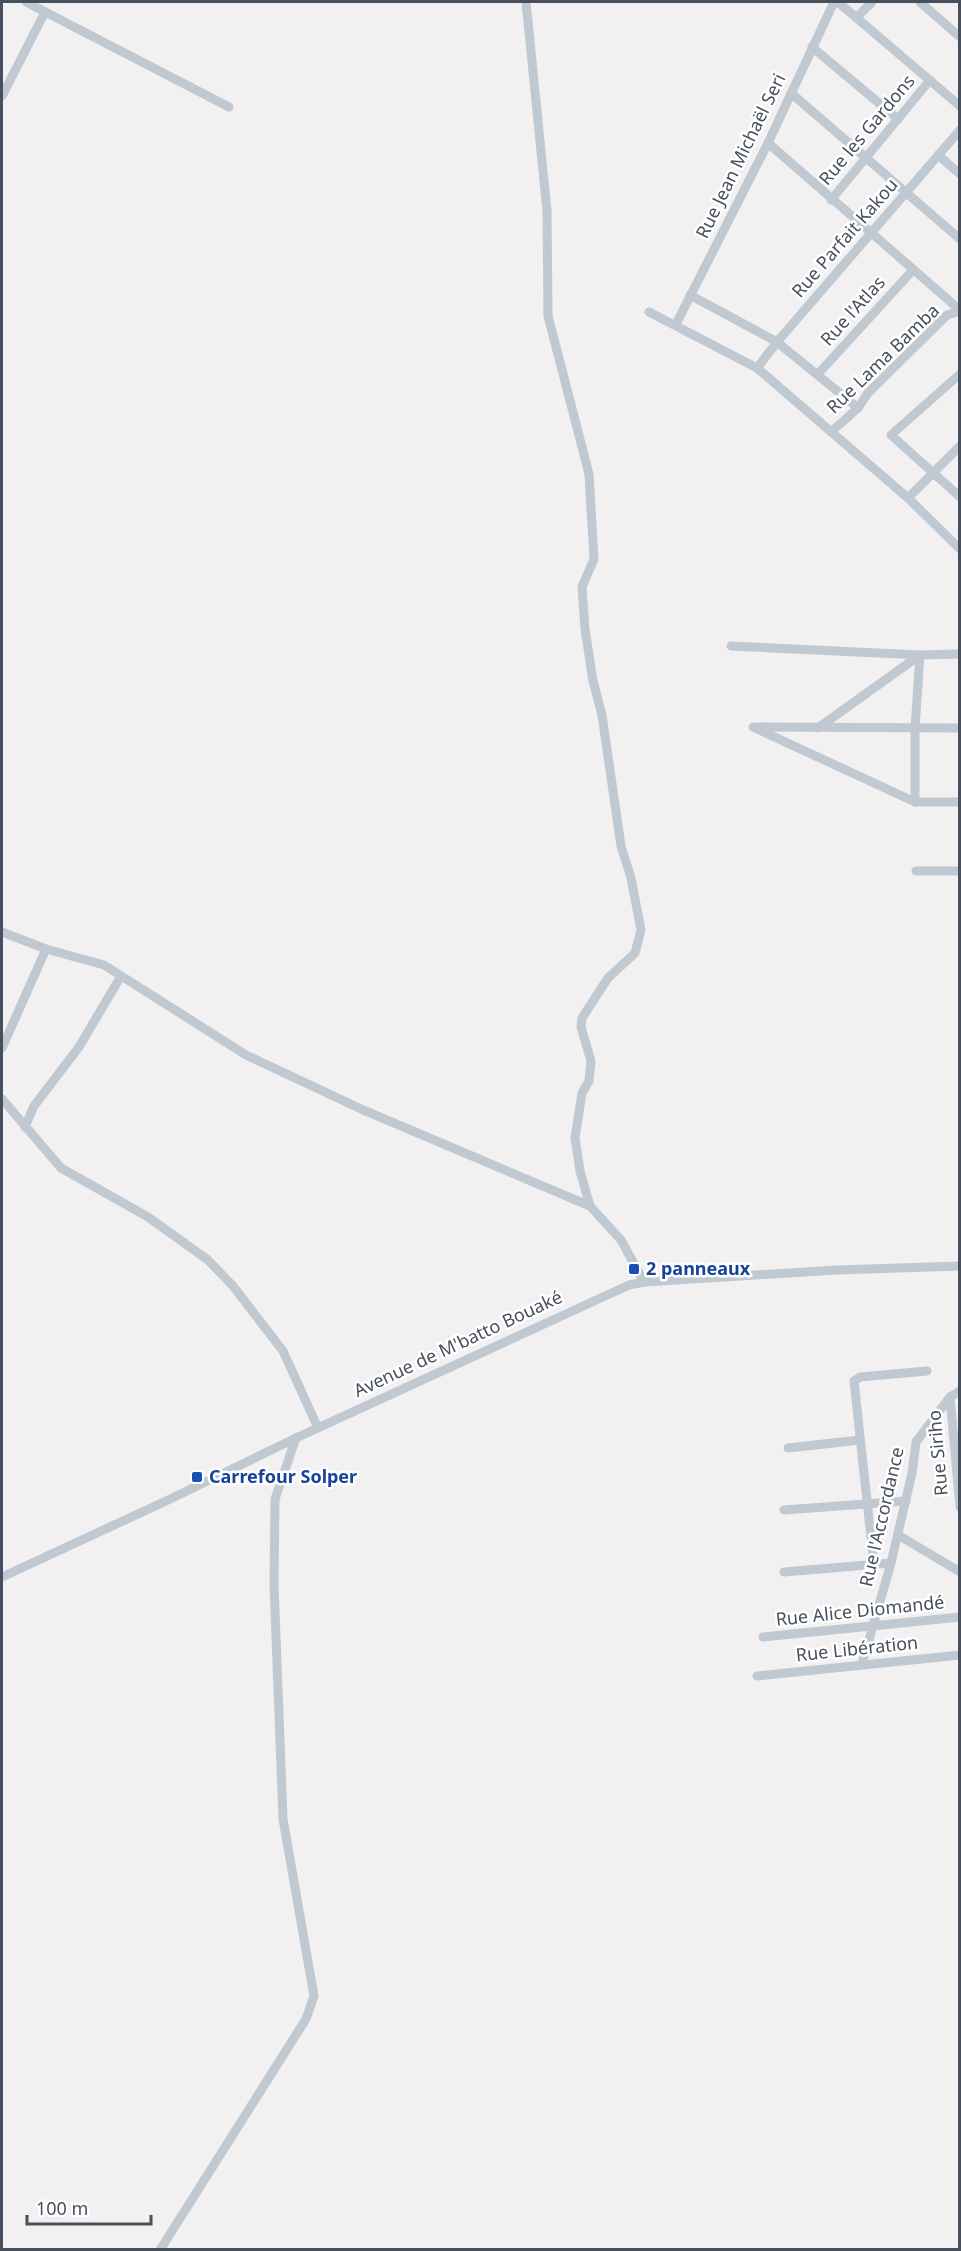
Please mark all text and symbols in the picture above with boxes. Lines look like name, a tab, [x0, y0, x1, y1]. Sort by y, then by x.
street label: Rue Jean Michaël Seri	[690, 69, 790, 242]
street label: Rue les Gardons	[813, 69, 920, 190]
street label: Rue Parfait Kakou	[786, 173, 903, 302]
street label: Rue l'Atlas	[815, 270, 890, 350]
street label: Rue Lama Bamba	[821, 298, 944, 418]
place label: 2 panneaux	[646, 1256, 751, 1280]
marker: 2 panneaux	[627, 1262, 641, 1276]
street label: Avenue de M'batto Bouaké	[349, 1284, 566, 1402]
street label: Rue Siriho	[921, 1409, 953, 1497]
street label: Rue l'Accordance	[853, 1445, 909, 1589]
place label: Carrefour Solper	[209, 1464, 357, 1488]
marker: Carrefour Solper	[190, 1470, 204, 1484]
street label: Rue Alice Diomandé	[774, 1589, 945, 1631]
street label: Rue Libération	[795, 1630, 919, 1666]
scale bar	[27, 2188, 152, 2226]
text: 100 m	[36, 2196, 88, 2220]

